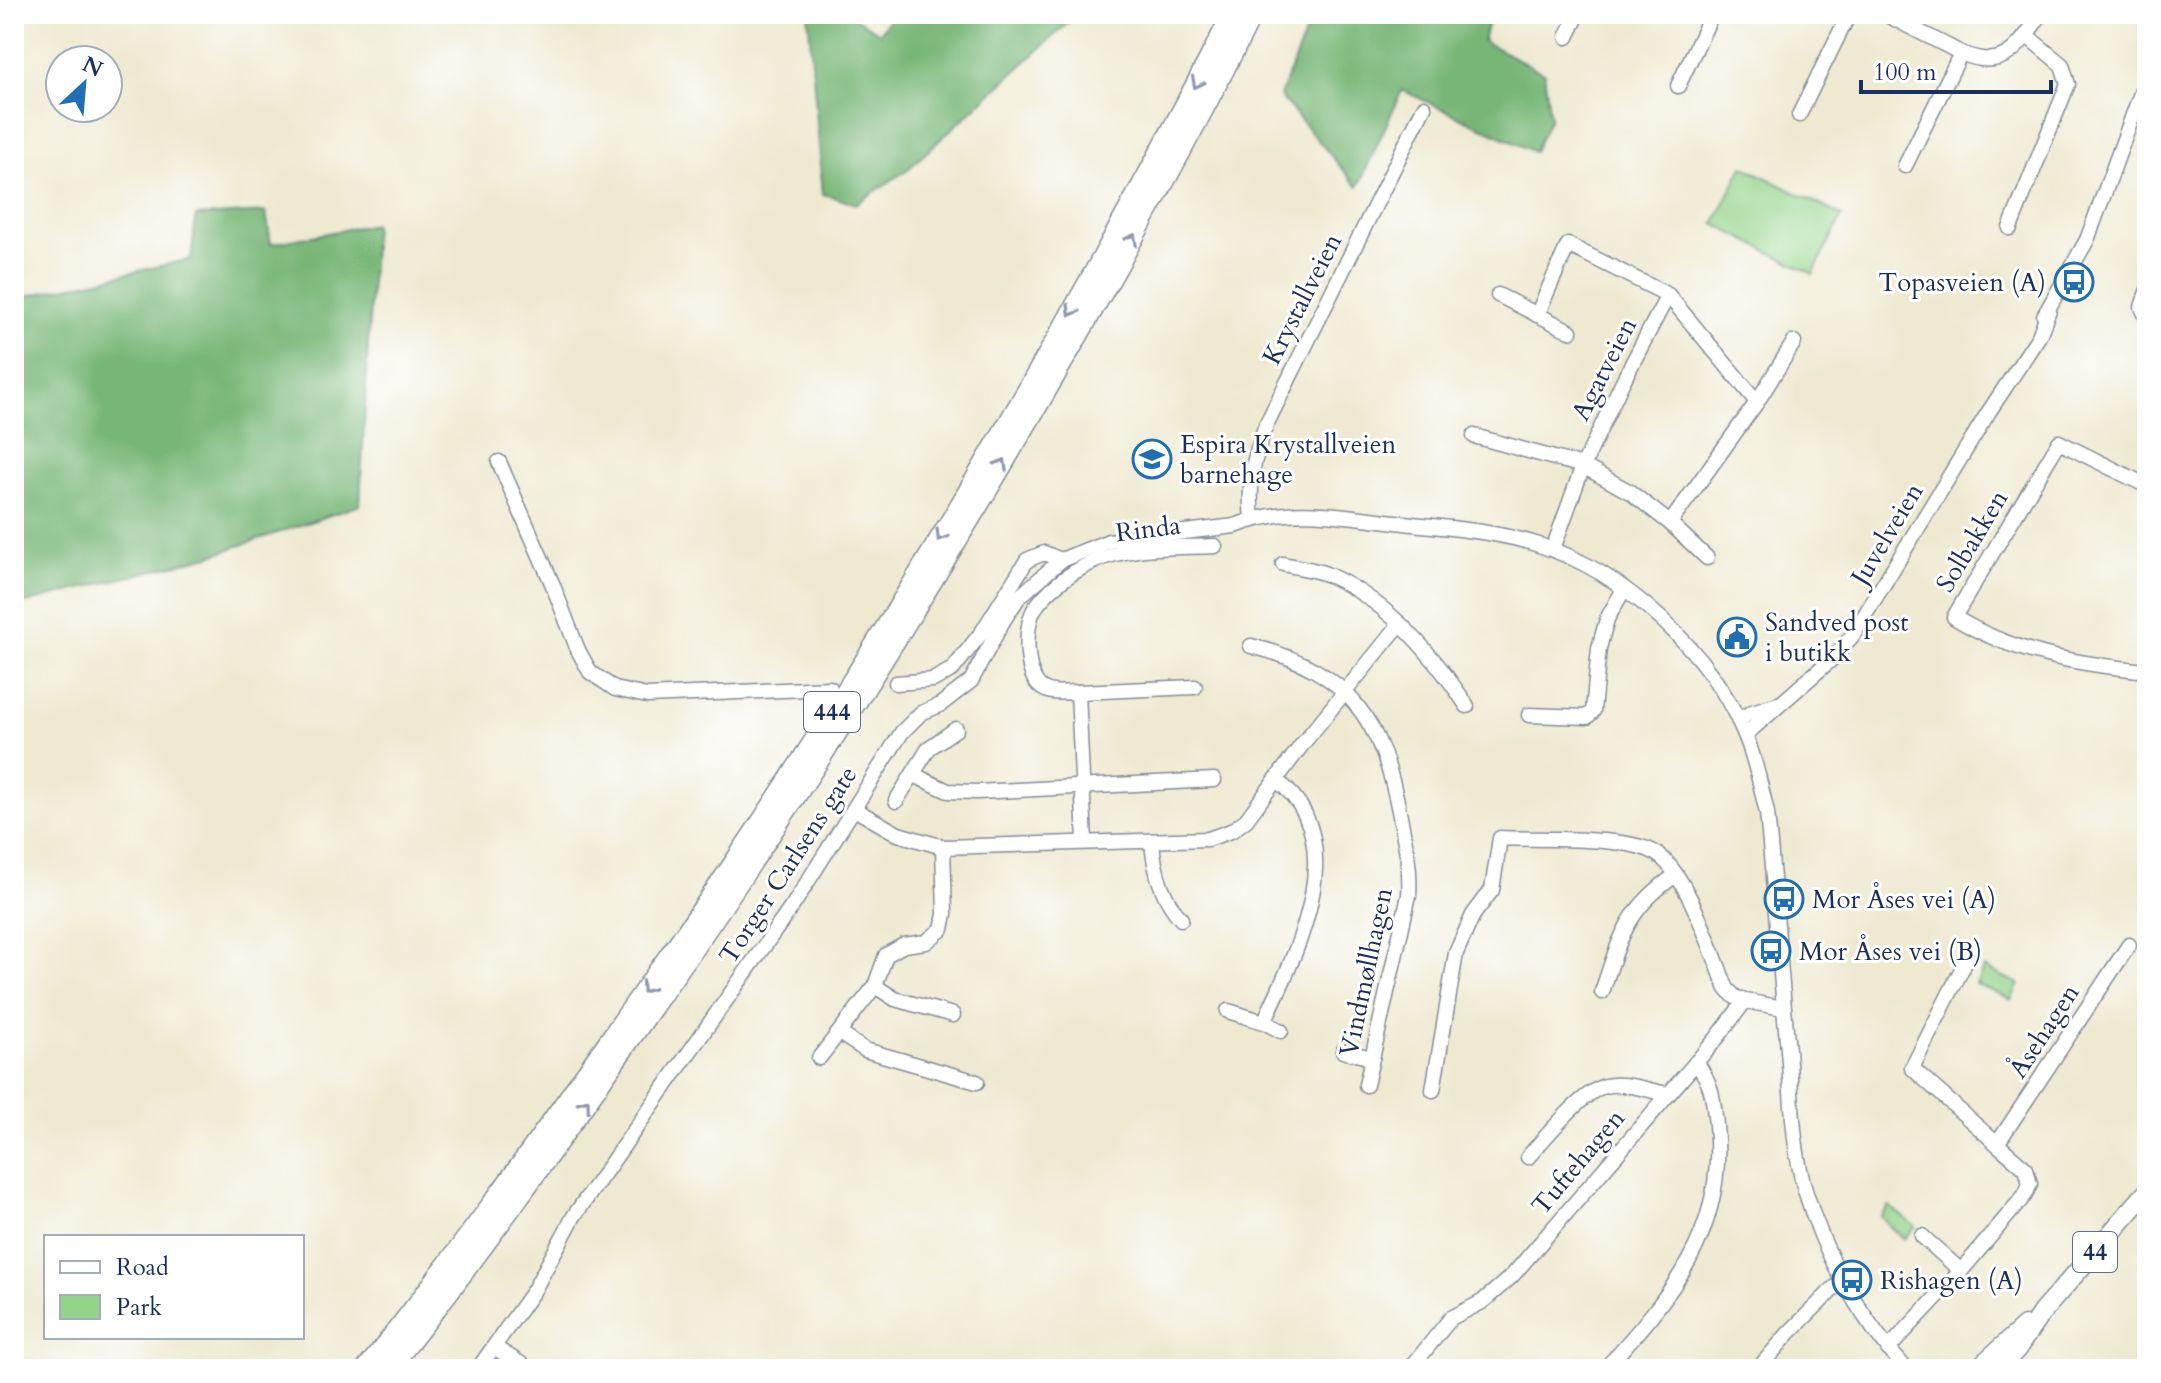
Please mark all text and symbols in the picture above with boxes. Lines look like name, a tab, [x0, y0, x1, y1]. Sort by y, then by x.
north arrow	[44, 44, 124, 124]
scale bar	[1861, 44, 2051, 94]
text: N	[77, 49, 107, 85]
text: 100 m	[1873, 56, 1937, 89]
one-way arrow	[1192, 75, 1207, 90]
street label: Krystallveien	[1254, 227, 1350, 371]
one-way arrow	[1122, 232, 1137, 247]
bus stop icon: Topasveien (A)	[2053, 261, 2095, 303]
place label: Topasveien (A)	[1878, 265, 2046, 300]
one-way arrow	[1066, 302, 1082, 317]
street label: Agatveien	[1563, 311, 1645, 427]
place label: Espira Krystallveien barnehage	[1180, 427, 1397, 492]
school or university icon: Espira Krystallveien barnehage	[1131, 438, 1173, 480]
one-way arrow	[992, 458, 1008, 473]
street label: Juvelveien	[1841, 476, 1931, 595]
street label: Solbakken	[1928, 483, 2016, 599]
street label: Rinda	[1114, 508, 1182, 550]
one-way arrow	[935, 527, 951, 542]
place label: Sandved post i butikk	[1765, 605, 1908, 670]
public building icon: Sandved post i butikk	[1716, 616, 1758, 658]
road number: 444	[804, 692, 860, 732]
street label: Torger Carlsens gate	[711, 759, 865, 971]
bus stop icon: Mor Åses vei (A)	[1763, 878, 1805, 920]
place label: Mor Åses vei (A)	[1812, 882, 1996, 917]
street label: Vindmøllhagen	[1331, 884, 1401, 1060]
bus stop icon: Mor Åses vei (B)	[1750, 930, 1792, 972]
place label: Mor Åses vei (B)	[1799, 934, 1982, 969]
street label: Åsehagen	[2001, 977, 2088, 1085]
one-way arrow	[641, 979, 656, 994]
one-way arrow	[575, 1098, 590, 1112]
street label: Tuftehagen	[1523, 1102, 1633, 1222]
road number: 44	[2073, 1232, 2117, 1272]
legend	[44, 1235, 304, 1339]
text: Road	[116, 1251, 169, 1284]
bus stop icon: Rishagen (A)	[1831, 1259, 1873, 1301]
place label: Rishagen (A)	[1880, 1263, 2023, 1298]
text: Park	[116, 1291, 162, 1324]

